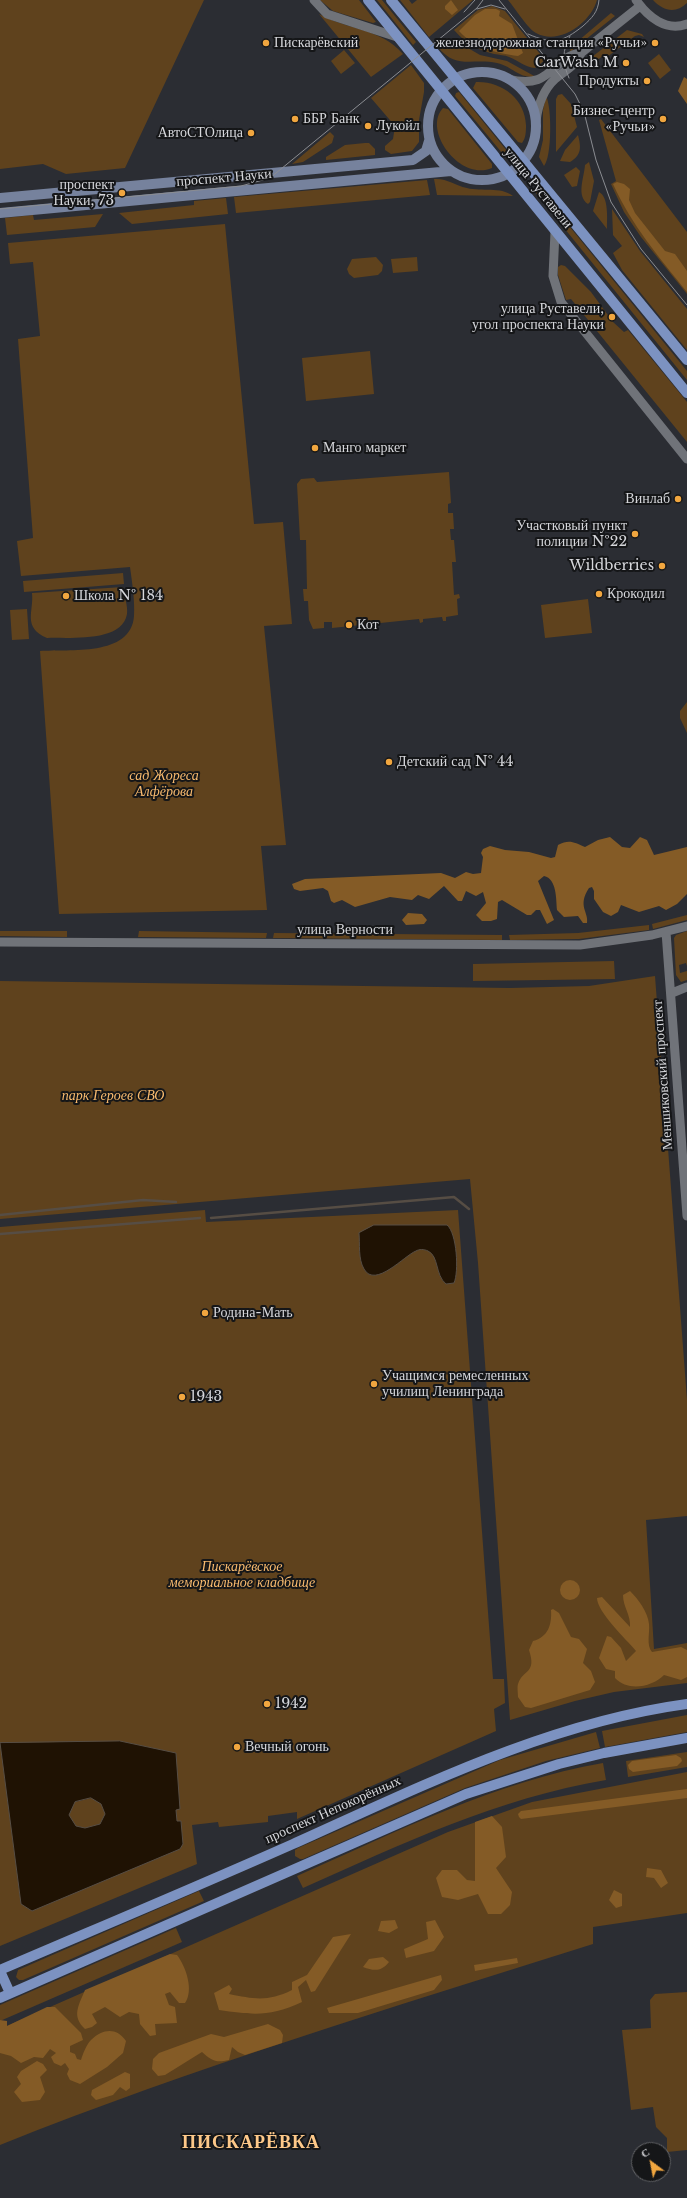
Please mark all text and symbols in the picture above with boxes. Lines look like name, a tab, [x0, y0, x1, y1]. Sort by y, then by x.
place label: Пискарёвский	[274, 35, 358, 51]
place label: железнодорожная станция «Ручьи»	[436, 35, 647, 51]
marker: Пискарёвский	[261, 38, 271, 48]
marker: железнодорожная станция «Ручьи»	[650, 38, 660, 48]
place label: CarWash M	[535, 55, 618, 71]
marker: CarWash M	[621, 58, 631, 68]
place label: Продукты	[579, 73, 639, 89]
marker: Продукты	[642, 76, 652, 86]
place label: Бизнес-центр «Ручьи»	[573, 103, 655, 136]
place label: ББР Банк	[303, 111, 359, 127]
marker: ББР Банк	[290, 114, 300, 124]
marker: Бизнес-центр «Ручьи»	[658, 114, 668, 124]
place label: Лукойл	[376, 118, 420, 134]
marker: Лукойл	[363, 121, 373, 131]
place label: АвтоСТОлица	[158, 125, 243, 141]
marker: АвтоСТОлица	[246, 128, 256, 138]
street label: улица Руставели	[500, 144, 576, 232]
street label: проспект Науки	[176, 165, 272, 191]
place label: проспект Науки, 73	[54, 177, 114, 210]
marker: проспект Науки, 73	[117, 188, 127, 198]
place label: улица Руставели, угол проспекта Науки	[472, 301, 604, 334]
marker: улица Руставели, угол проспекта Науки	[607, 312, 617, 322]
place label: Манго маркет	[323, 440, 406, 456]
marker: Манго маркет	[310, 443, 320, 453]
place label: Винлаб	[625, 491, 670, 507]
marker: Винлаб	[673, 494, 683, 504]
place label: Участковый пункт полиции №22	[516, 518, 627, 550]
marker: Участковый пункт полиции №22	[630, 529, 640, 539]
place label: Wildberries	[569, 558, 654, 574]
marker: Wildberries	[657, 561, 667, 571]
place label: Крокодил	[607, 586, 665, 602]
place label: Школа № 184	[74, 588, 163, 604]
marker: Крокодил	[594, 589, 604, 599]
marker: Школа № 184	[61, 591, 71, 601]
place label: Кот	[357, 617, 379, 633]
marker: Кот	[344, 620, 354, 630]
place label: Детский сад № 44	[397, 754, 513, 770]
marker: Детский сад № 44	[384, 757, 394, 767]
park label: сад Жореса Алфёрова	[129, 768, 199, 800]
street label: улица Верности	[297, 922, 393, 938]
street label: Меншиковский проспект	[649, 999, 677, 1151]
park label: парк Героев СВО	[62, 1088, 164, 1104]
place label: Родина-Мать	[213, 1305, 293, 1321]
marker: Родина-Мать	[200, 1308, 210, 1318]
place label: Учащимся ремесленных училищ Ленинграда	[382, 1368, 528, 1400]
marker: Учащимся ремесленных училищ Ленинграда	[369, 1379, 379, 1389]
place label: 1943	[190, 1389, 222, 1405]
marker: 1943	[177, 1392, 187, 1402]
park label: Пискарёвское мемориальное кладбище	[169, 1559, 315, 1592]
place label: 1942	[275, 1696, 307, 1712]
marker: 1942	[262, 1699, 272, 1709]
place label: Вечный огонь	[245, 1739, 329, 1755]
marker: Вечный огонь	[232, 1742, 242, 1752]
street label: проспект Непокорённых	[262, 1772, 404, 1848]
district label: ПИСКАРЁВКА	[182, 2132, 320, 2154]
north arrow	[631, 2142, 671, 2182]
text: С	[638, 2145, 652, 2161]

